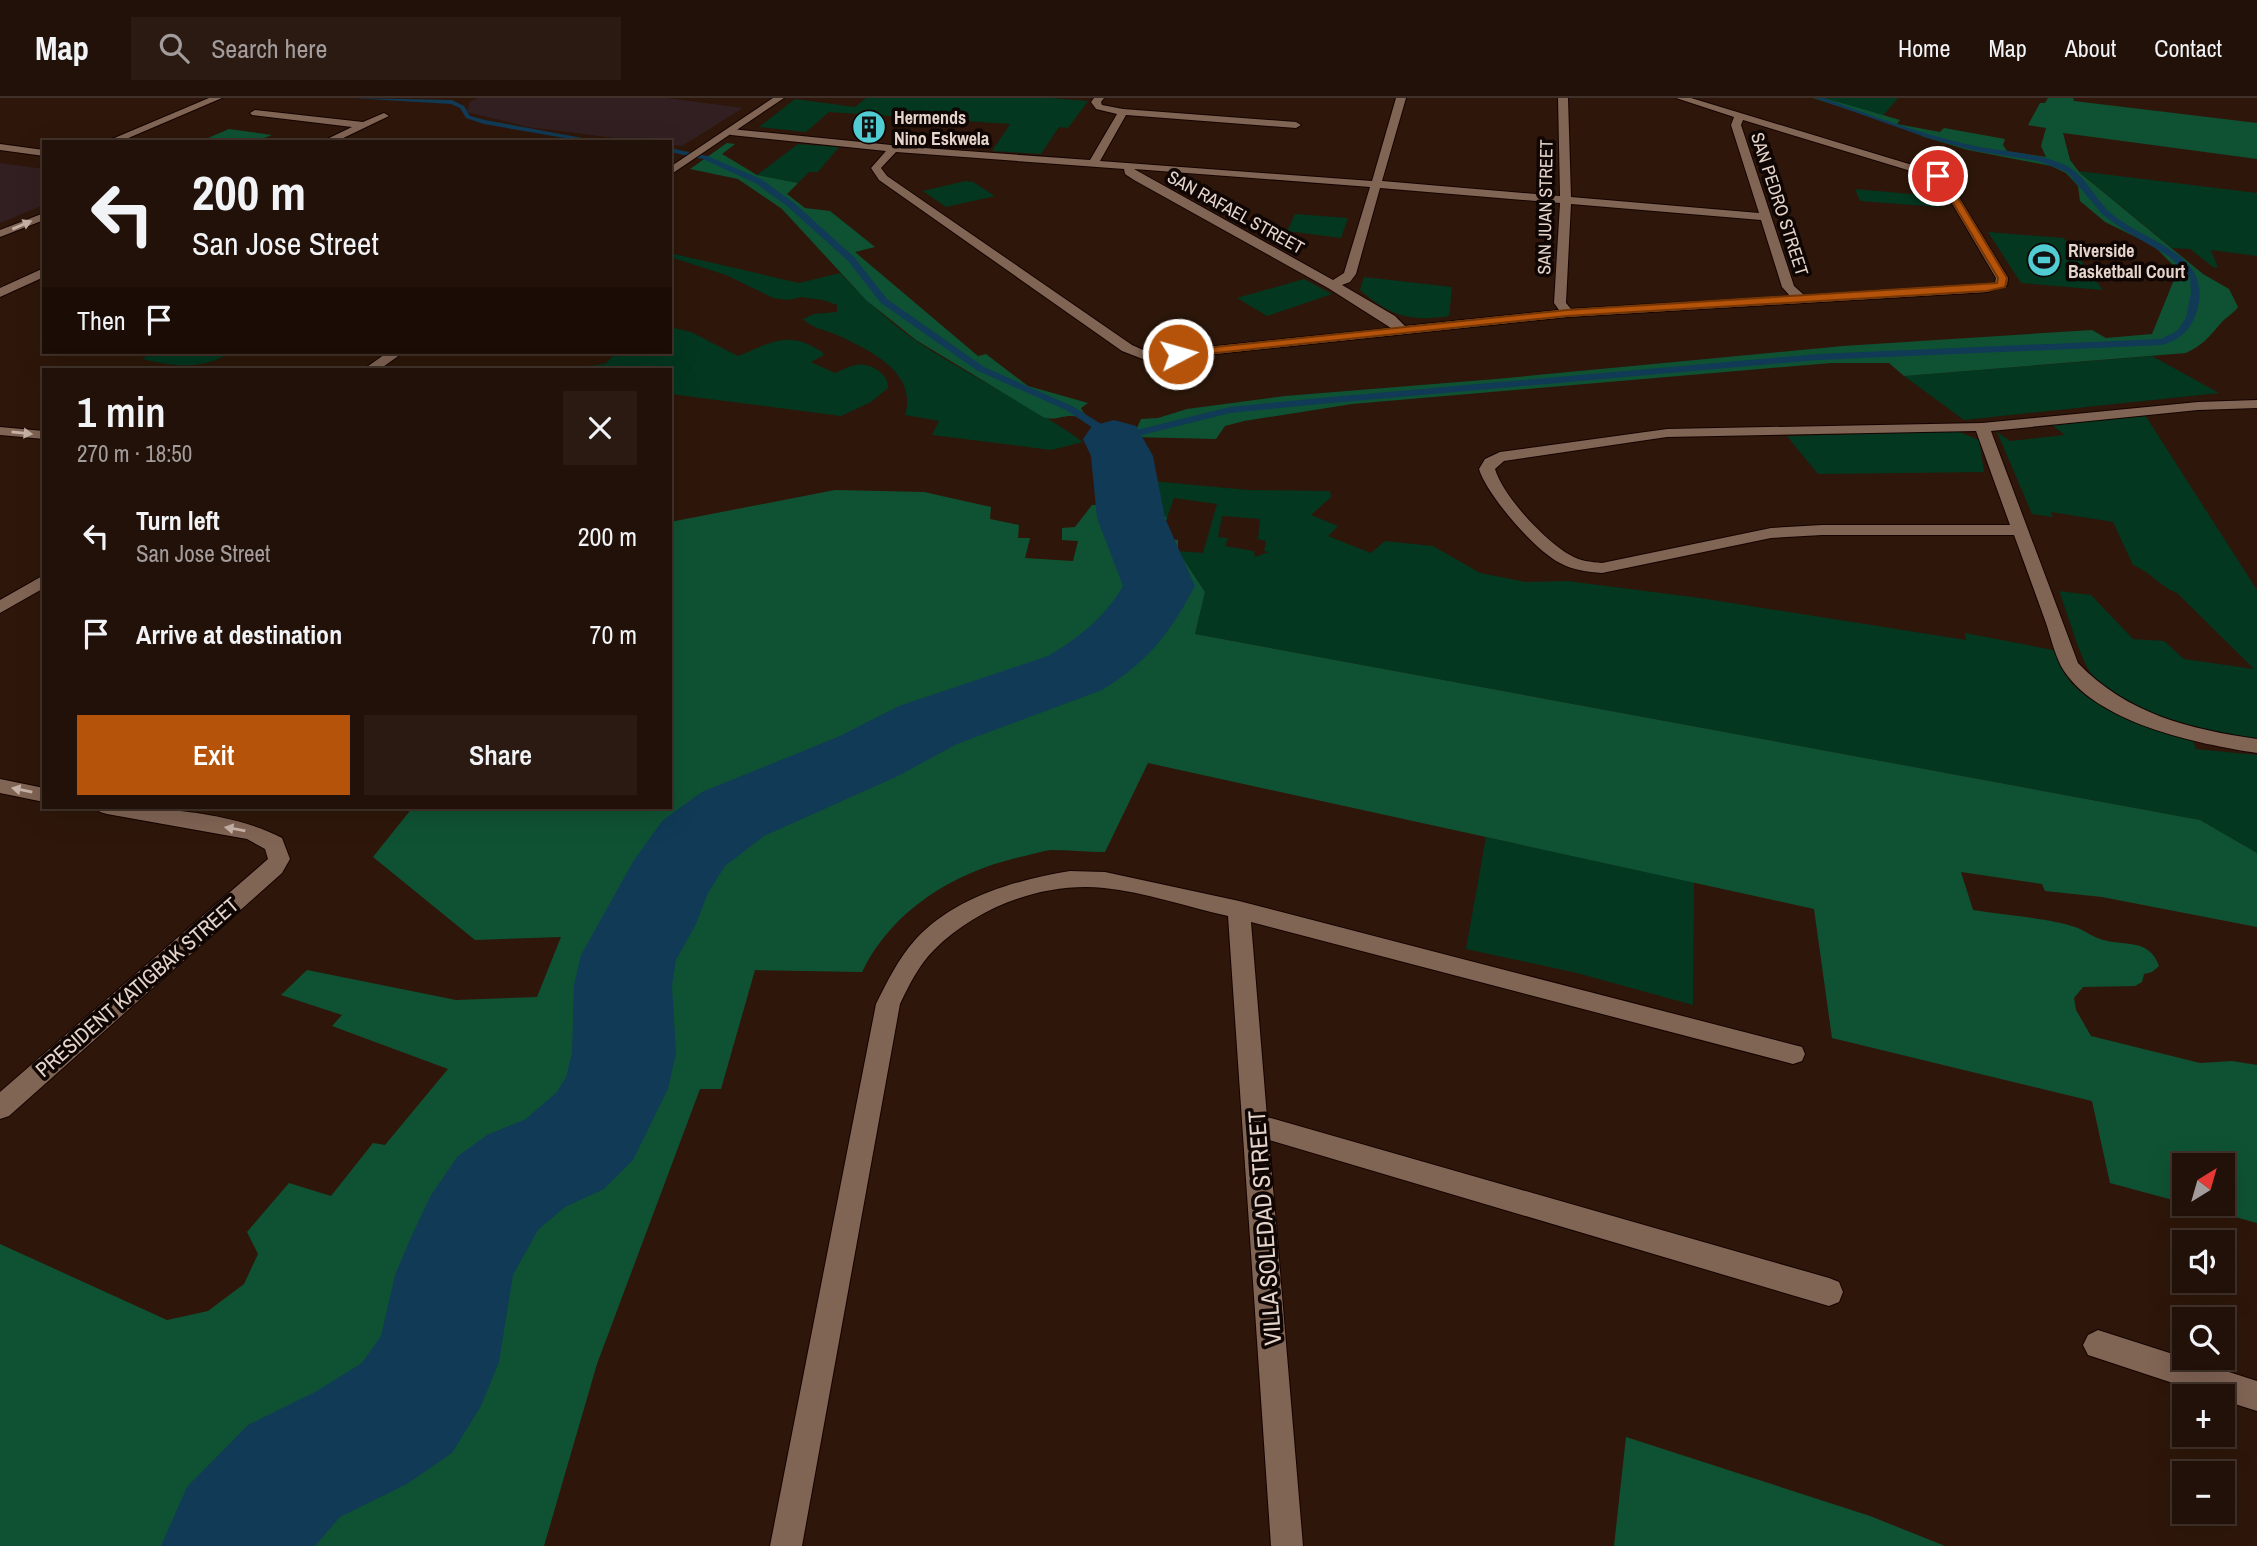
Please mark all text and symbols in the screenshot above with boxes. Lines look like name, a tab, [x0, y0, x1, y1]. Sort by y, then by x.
search box	[131, 17, 621, 80]
text: Map	[35, 26, 89, 70]
icon: search	[155, 29, 193, 67]
text: Search here	[211, 31, 327, 66]
text: Home	[1898, 32, 1950, 64]
text: Map	[1988, 32, 2027, 64]
text: About	[2065, 32, 2116, 64]
text: Contact	[2154, 32, 2222, 64]
place label: Hermends Nino Eskwela	[894, 105, 990, 151]
building icon: Hermends Nino Eskwela	[850, 108, 888, 146]
street label: SAN PEDRO STREET	[1745, 129, 1815, 279]
street label: SAN JUAN STREET	[1531, 139, 1559, 275]
pin	[1908, 146, 1968, 206]
icon: arrive	[1919, 157, 1957, 195]
text: 200 m	[192, 159, 306, 225]
street label: SAN RAFAEL STREET	[1163, 164, 1309, 260]
icon: left	[77, 168, 168, 259]
one-way arrow	[12, 219, 32, 231]
text: San Jose Street	[192, 222, 379, 265]
place label: Riverside Basketball Court	[2068, 238, 2185, 284]
sports icon: Riverside Basketball Court	[2025, 241, 2063, 279]
icon: arrive	[140, 301, 178, 339]
text: Then	[77, 303, 126, 338]
position arrow	[1141, 317, 1215, 391]
text: 1 min	[77, 384, 166, 440]
button: close	[563, 391, 637, 465]
one-way arrow	[11, 428, 33, 439]
text: 270 m · 18:50	[77, 438, 192, 469]
text: Turn left	[136, 503, 220, 538]
icon: left	[77, 517, 115, 555]
text: 200 m	[578, 519, 637, 554]
text: San Jose Street	[136, 538, 270, 569]
icon: arrive	[77, 615, 115, 653]
text: Arrive at destination	[136, 617, 342, 652]
text: 70 m	[590, 617, 637, 652]
button: Exit	[77, 715, 350, 795]
button: Share	[364, 715, 637, 795]
one-way arrow	[11, 785, 33, 796]
one-way arrow	[224, 823, 246, 834]
street label: PRESIDENT KATIGBAK STREET	[29, 890, 245, 1083]
street label: VILLA SOLEDAD STREET	[1240, 1110, 1288, 1346]
north arrow	[2172, 1153, 2235, 1216]
map controls	[2172, 1153, 2235, 1524]
button: sound	[2172, 1230, 2235, 1293]
button: search	[2172, 1307, 2235, 1370]
button: +	[2172, 1384, 2235, 1447]
button: −	[2172, 1461, 2235, 1524]

